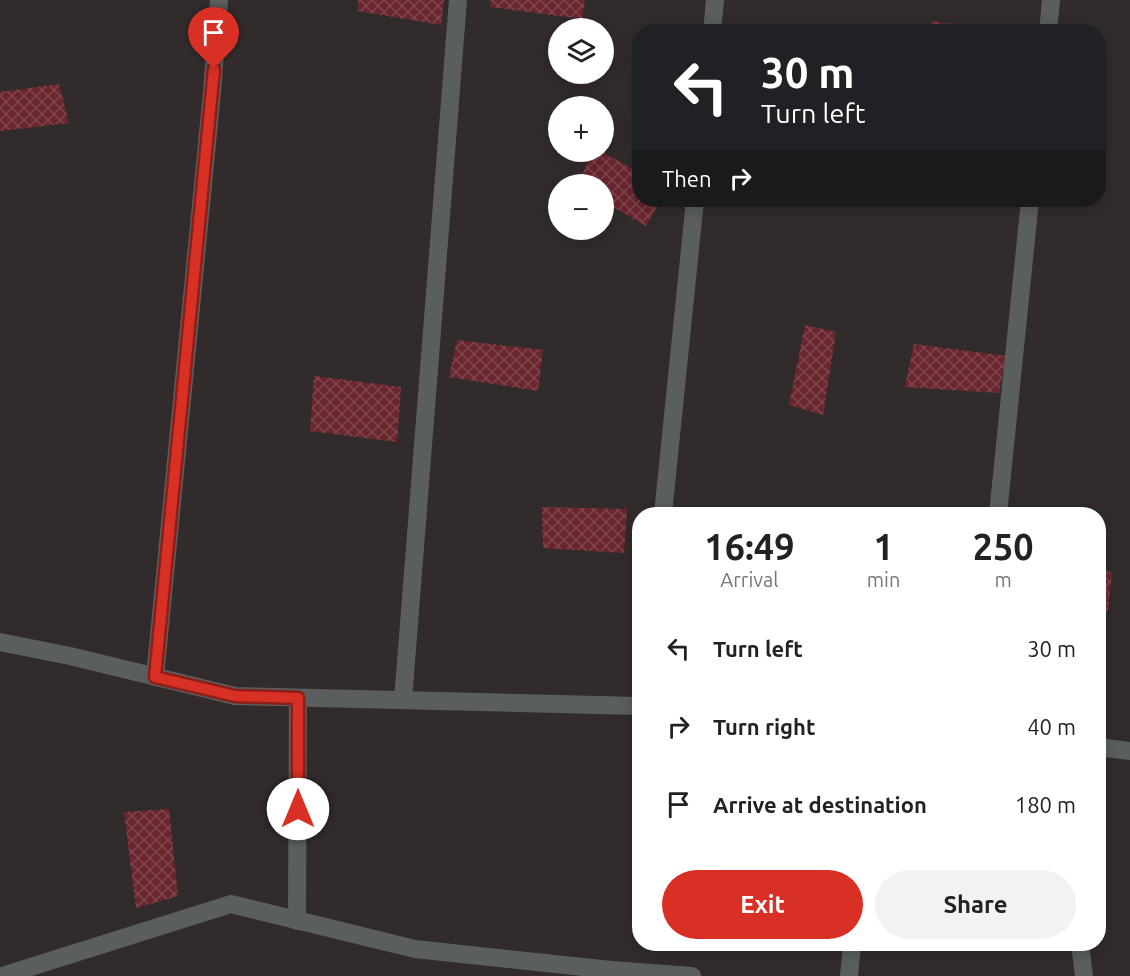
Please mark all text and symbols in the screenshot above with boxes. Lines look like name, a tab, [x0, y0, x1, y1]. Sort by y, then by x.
pin	[188, 7, 239, 69]
icon: arrive	[197, 16, 230, 49]
map controls	[548, 18, 614, 240]
button: layers	[548, 18, 614, 84]
icon: left	[662, 48, 740, 126]
text: 30 m	[761, 49, 855, 96]
button: +	[548, 96, 614, 162]
text: Turn left	[761, 98, 865, 128]
icon: right	[724, 162, 757, 195]
text: Then	[662, 166, 712, 191]
button: −	[548, 174, 614, 240]
text: 16:49	[704, 526, 794, 567]
text: 1	[873, 526, 894, 567]
text: 250	[973, 526, 1034, 567]
text: Arrival	[720, 568, 779, 591]
text: min	[867, 568, 900, 591]
text: m	[995, 568, 1012, 591]
icon: left	[662, 632, 695, 665]
text: Turn left	[713, 636, 803, 661]
text: 30 m	[1027, 636, 1076, 661]
icon: right	[662, 710, 695, 743]
text: Turn right	[713, 714, 815, 739]
text: 40 m	[1027, 714, 1076, 739]
position arrow	[266, 777, 330, 841]
icon: arrive	[662, 788, 695, 821]
text: Arrive at destination	[713, 792, 927, 817]
text: 180 m	[1015, 792, 1076, 817]
button: Exit	[662, 870, 863, 939]
button: Share	[875, 870, 1076, 939]

